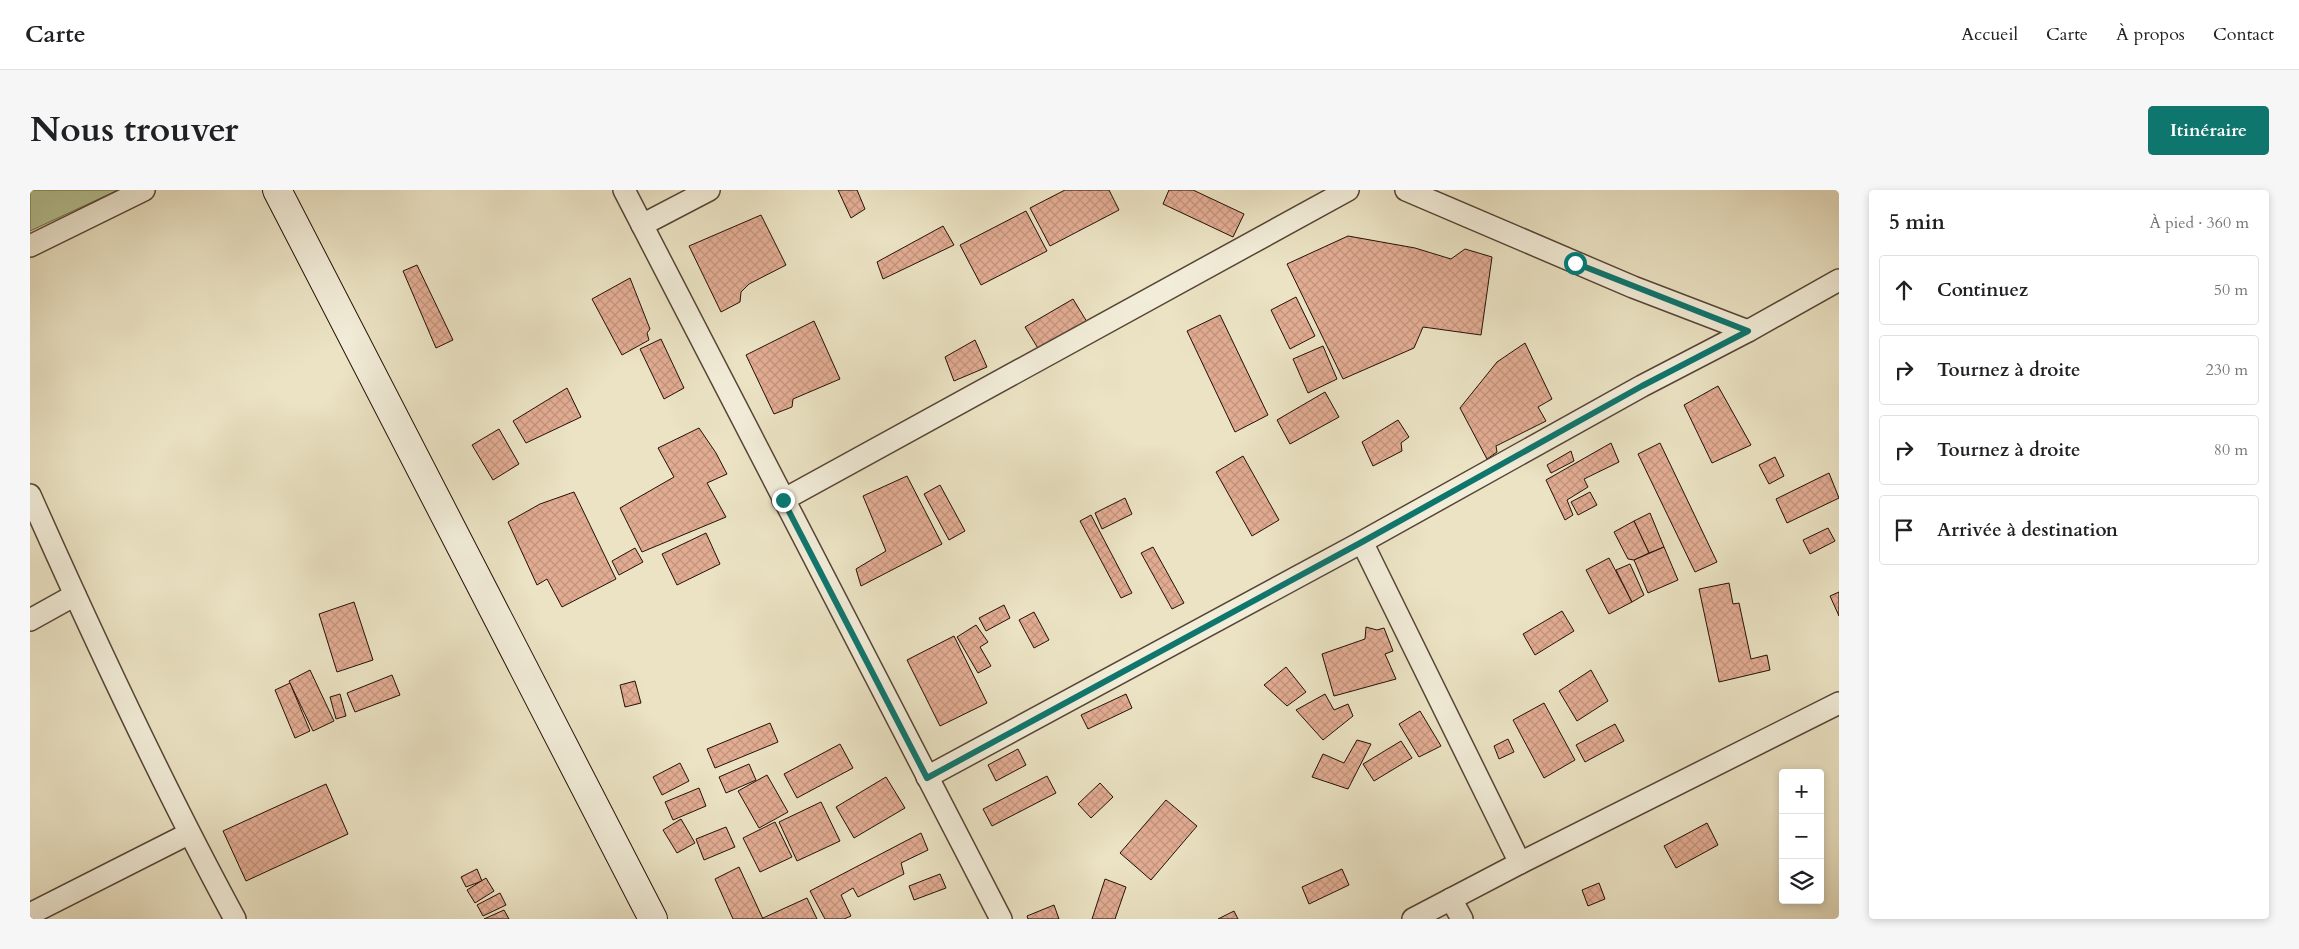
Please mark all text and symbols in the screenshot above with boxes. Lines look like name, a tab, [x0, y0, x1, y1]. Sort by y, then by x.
text: Carte	[25, 18, 86, 51]
text: Accueil	[1961, 22, 2018, 47]
text: Carte	[2046, 22, 2088, 47]
text: À propos	[2116, 22, 2185, 47]
text: Contact	[2213, 22, 2274, 47]
text: Nous trouver	[30, 106, 238, 154]
button: Itinéraire	[2148, 106, 2269, 155]
text: 5 min	[1889, 208, 1945, 237]
text: À pied · 360 m	[2149, 212, 2249, 234]
route start	[1564, 252, 1587, 275]
icon: ahead	[1890, 276, 1918, 304]
text: Continuez	[1937, 277, 2028, 303]
text: 50 m	[2214, 279, 2248, 301]
icon: right	[1890, 356, 1918, 384]
text: Tournez à droite	[1937, 357, 2080, 383]
text: 230 m	[2206, 359, 2248, 381]
icon: right	[1890, 436, 1918, 464]
text: Tournez à droite	[1937, 437, 2080, 463]
text: 80 m	[2214, 439, 2248, 461]
route end	[772, 489, 795, 512]
icon: arrive	[1890, 516, 1918, 544]
text: Arrivée à destination	[1937, 517, 2118, 543]
map controls	[1779, 769, 1824, 904]
button: +	[1779, 769, 1824, 814]
button: −	[1779, 814, 1824, 859]
button: layers	[1779, 859, 1824, 904]

